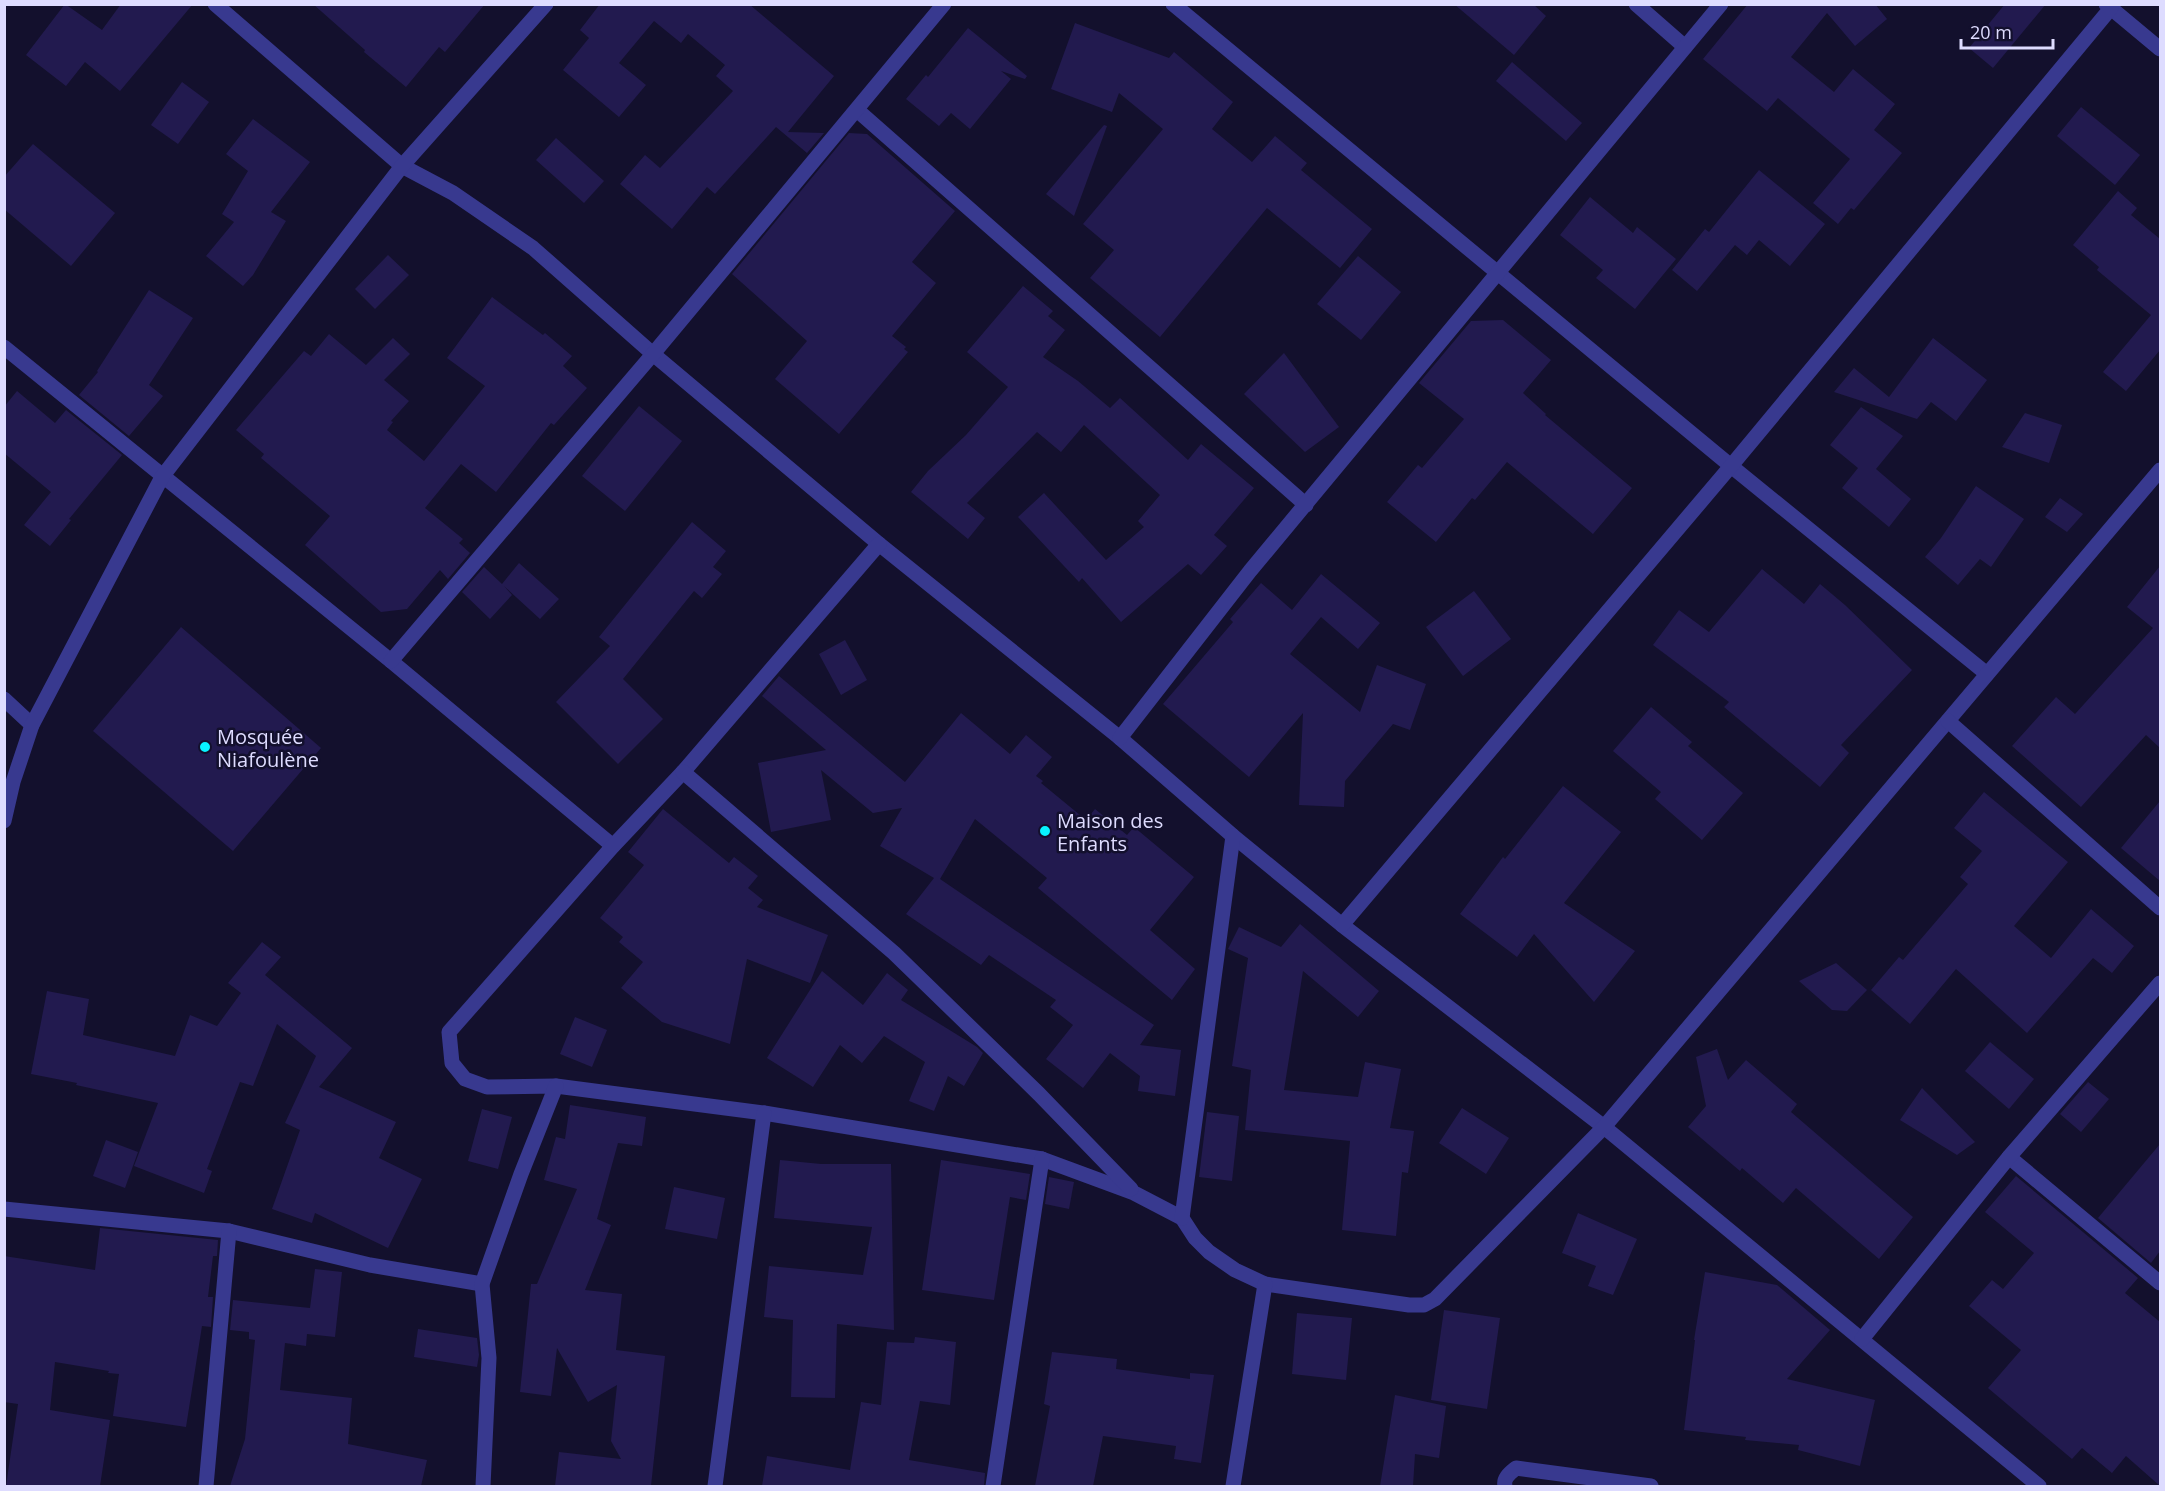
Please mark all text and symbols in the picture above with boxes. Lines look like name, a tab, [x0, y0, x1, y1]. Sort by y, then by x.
scale bar	[1961, 12, 2052, 50]
text: 20 m	[1970, 20, 2012, 44]
place label: Mosquée Niafoulène	[217, 723, 319, 773]
marker: Mosquée Niafoulène	[198, 740, 212, 754]
place label: Maison des Enfants	[1057, 807, 1163, 857]
marker: Maison des Enfants	[1038, 824, 1052, 838]

